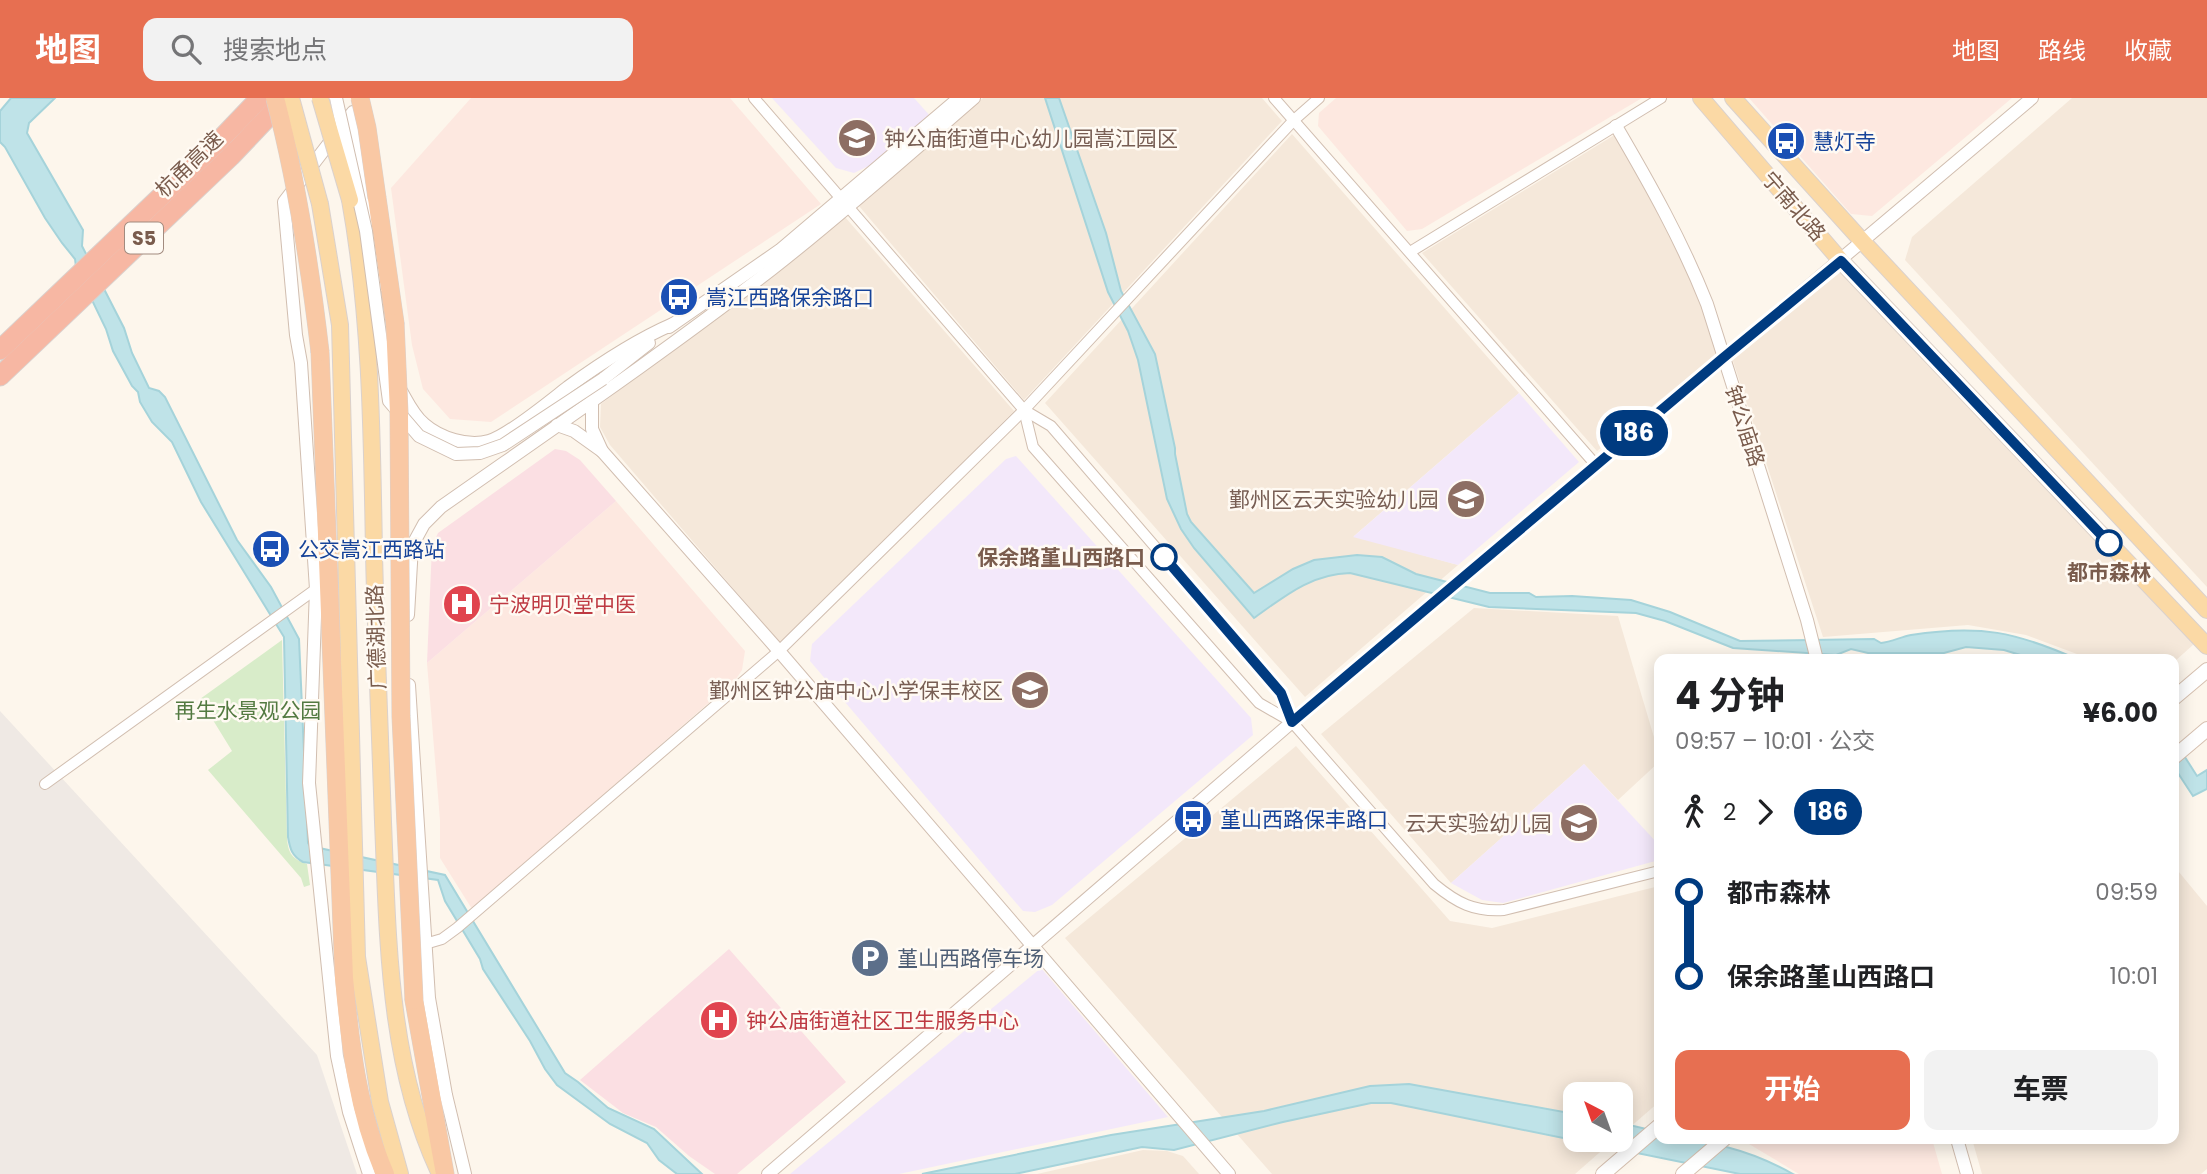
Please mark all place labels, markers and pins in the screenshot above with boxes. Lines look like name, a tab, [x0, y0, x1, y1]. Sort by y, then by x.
school or university icon: 钟公庙街道中心幼儿园嵩江园区	[836, 117, 878, 159]
bus stop icon: 慧灯寺	[1765, 120, 1807, 162]
place label: 钟公庙街道中心幼儿园嵩江园区	[884, 124, 1178, 153]
place label: 慧灯寺	[1813, 127, 1876, 156]
bus stop icon: 嵩江西路保余路口	[658, 276, 700, 318]
place label: 嵩江西路保余路口	[706, 283, 874, 312]
school or university icon: 鄞州区云天实验幼儿园	[1445, 478, 1487, 520]
place label: 鄞州区云天实验幼儿园	[1229, 485, 1439, 514]
bus stop icon: 公交嵩江西路站	[250, 528, 292, 570]
marker: 都市森林	[2096, 530, 2122, 556]
place label: 公交嵩江西路站	[298, 535, 445, 564]
place label: 保余路堇山西路口	[977, 543, 1145, 572]
marker: 保余路堇山西路口	[1151, 544, 1177, 570]
place label: 都市森林	[2067, 558, 2151, 587]
hospital icon: 宁波明贝堂中医	[441, 583, 483, 625]
place label: 宁波明贝堂中医	[489, 590, 636, 619]
school or university icon: 鄞州区钟公庙中心小学保丰校区	[1009, 669, 1051, 711]
place label: 鄞州区钟公庙中心小学保丰校区	[709, 676, 1003, 705]
bus stop icon: 堇山西路保丰路口	[1172, 798, 1214, 840]
school or university icon: 云天实验幼儿园	[1558, 802, 1600, 844]
place label: 堇山西路保丰路口	[1220, 805, 1388, 834]
place label: 云天实验幼儿园	[1405, 809, 1552, 838]
parking icon: 堇山西路停车场	[849, 937, 891, 979]
place label: 堇山西路停车场	[897, 944, 1044, 973]
hospital icon: 钟公庙街道社区卫生服务中心	[698, 999, 740, 1041]
place label: 钟公庙街道社区卫生服务中心	[746, 1006, 1019, 1035]

